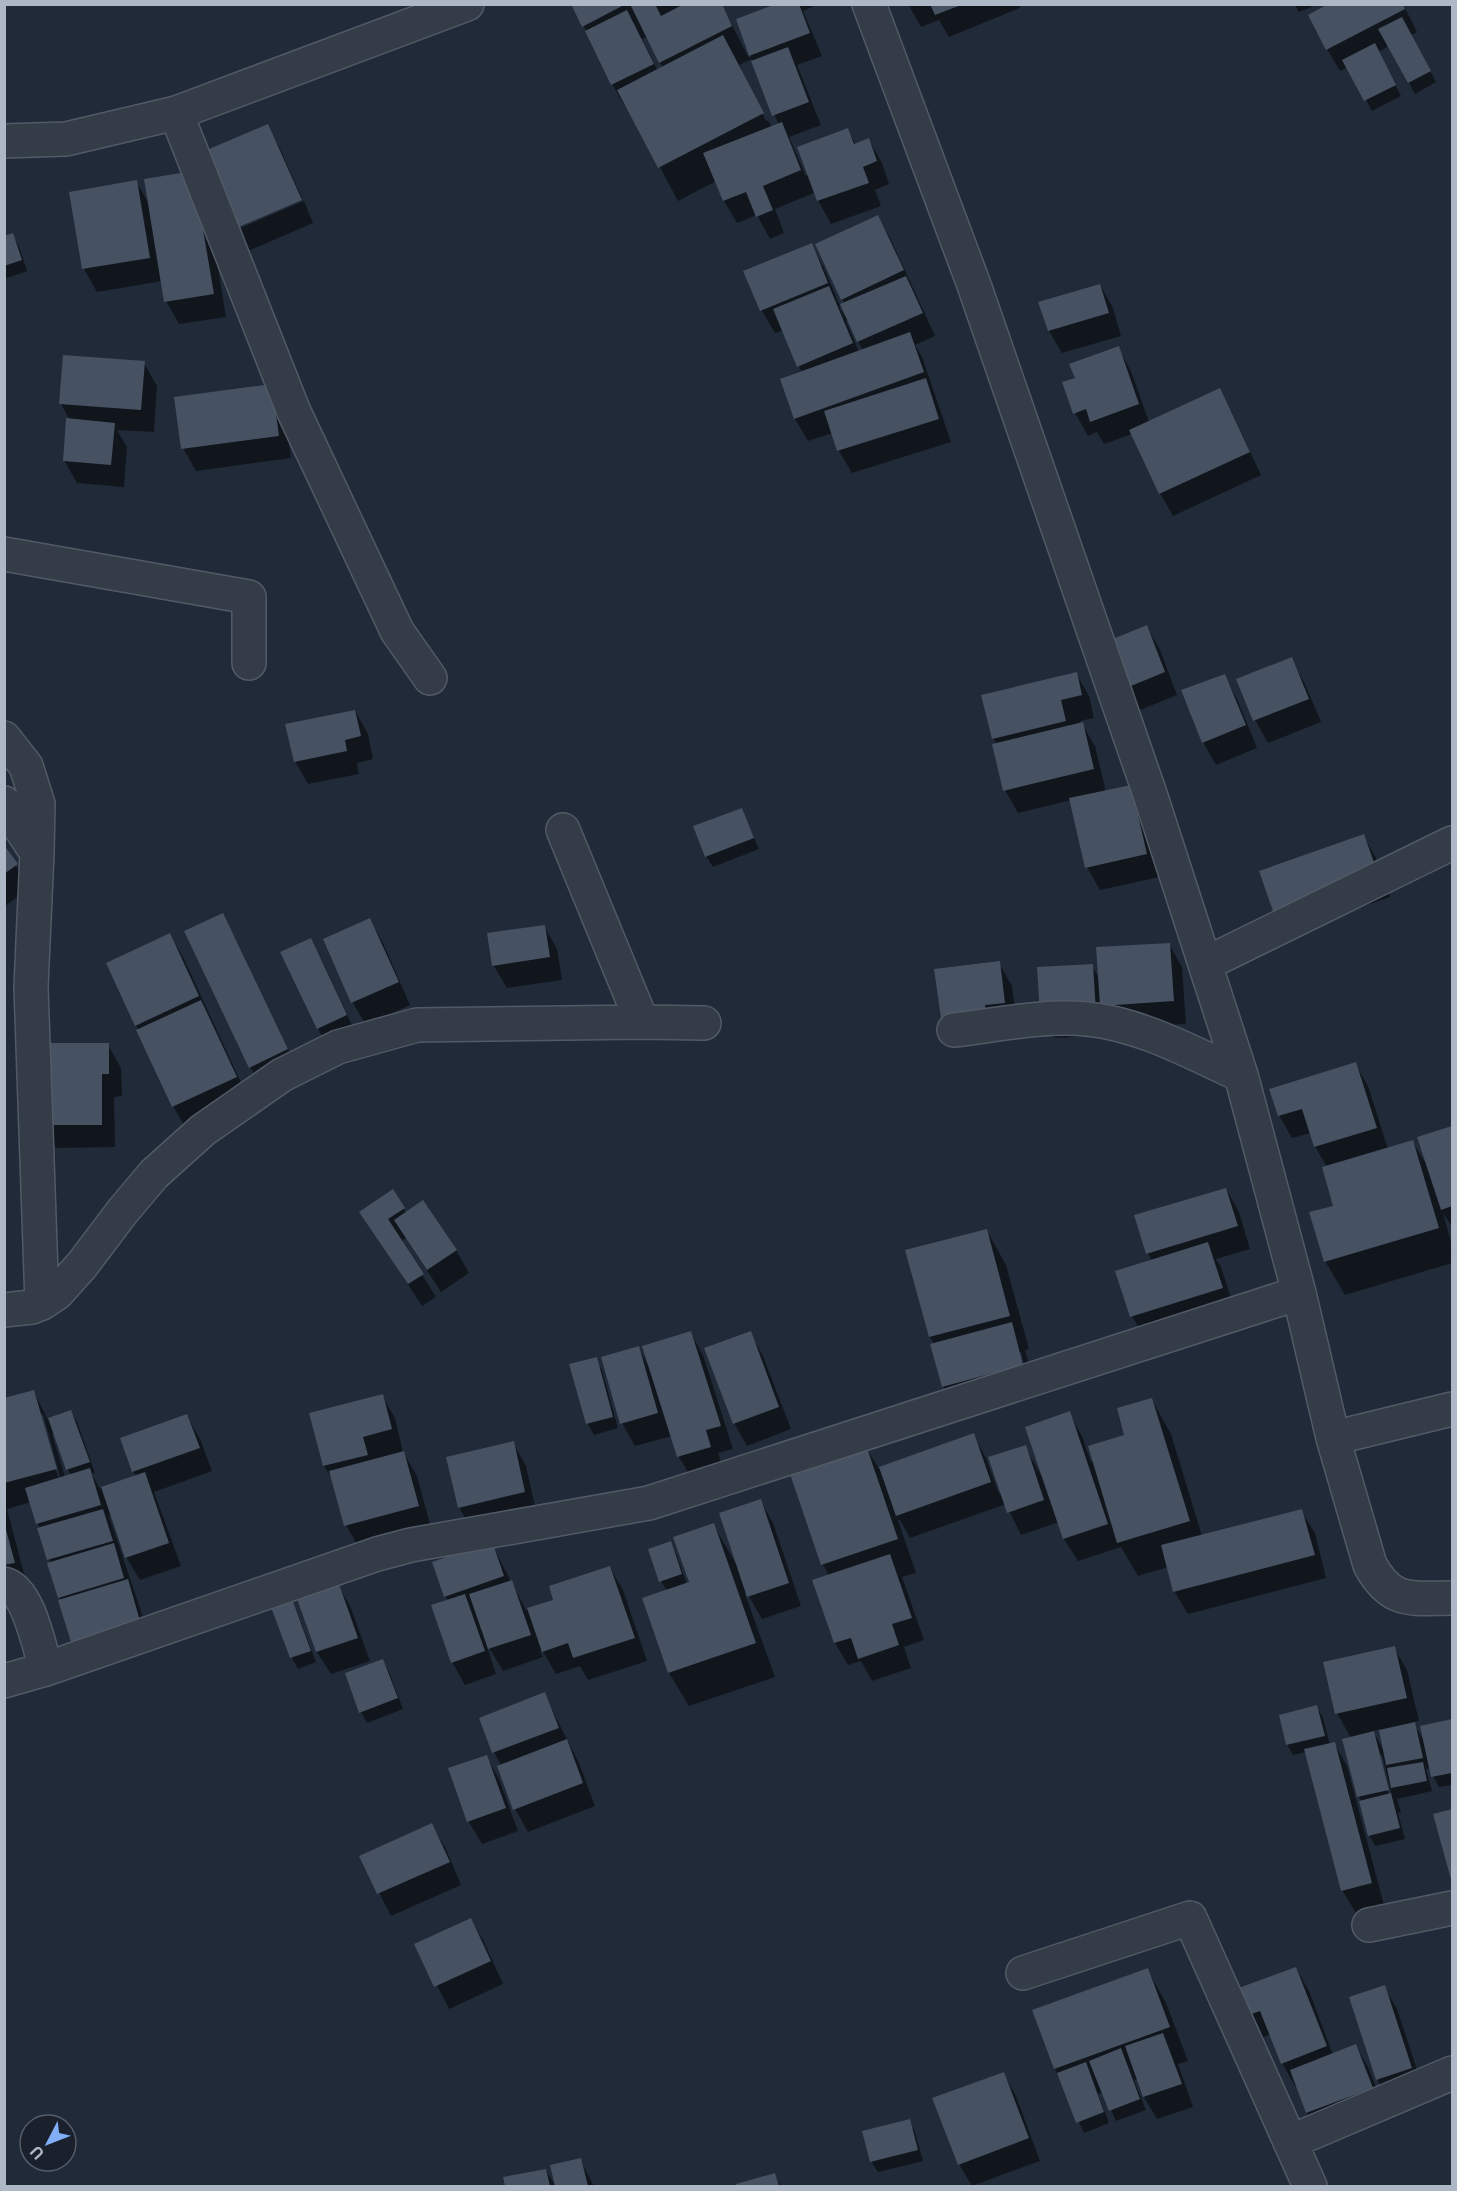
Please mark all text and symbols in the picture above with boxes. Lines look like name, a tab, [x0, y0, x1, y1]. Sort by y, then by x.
north arrow	[18, 2113, 78, 2173]
text: U	[26, 2142, 48, 2163]

